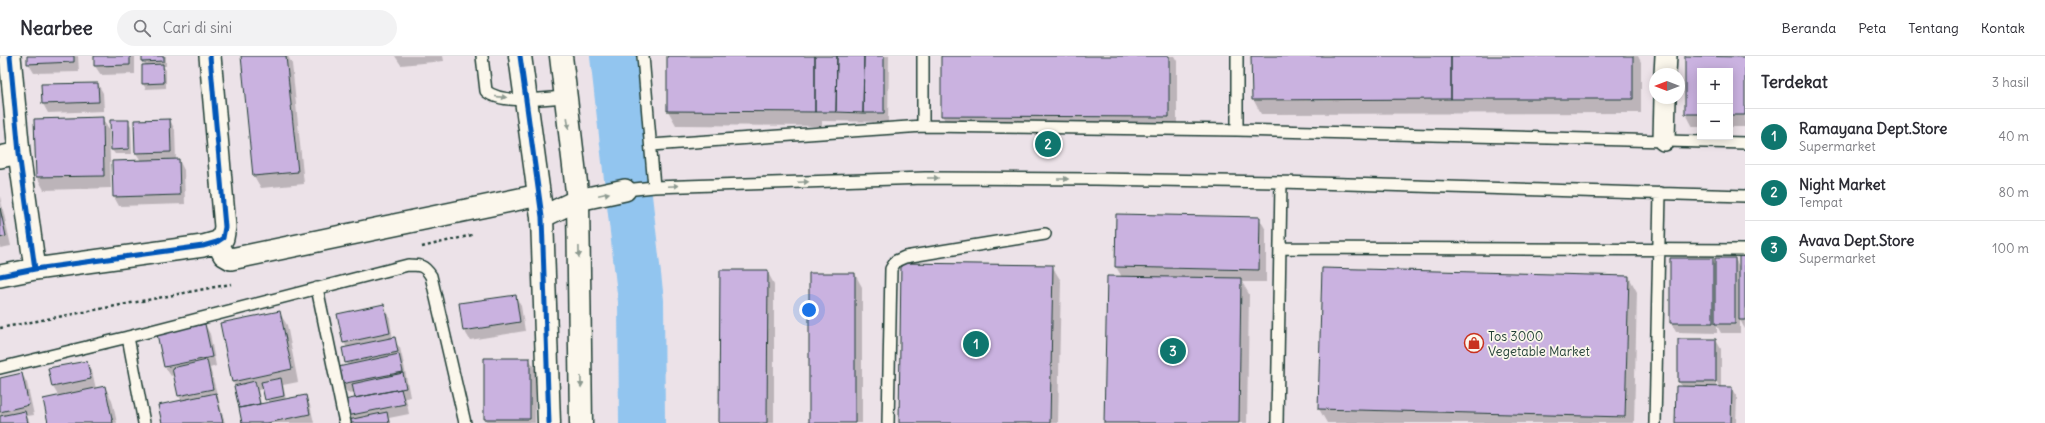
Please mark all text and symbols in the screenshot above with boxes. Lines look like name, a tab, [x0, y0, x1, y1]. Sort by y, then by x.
search box	[117, 10, 397, 46]
text: Nearbee	[20, 16, 93, 40]
icon: search	[131, 17, 153, 39]
text: Cari di sini	[163, 18, 232, 37]
text: Beranda	[1782, 19, 1836, 37]
text: Peta	[1858, 19, 1886, 37]
text: Tentang	[1908, 19, 1959, 37]
text: Kontak	[1981, 19, 2025, 37]
north arrow	[1649, 68, 1685, 104]
map controls	[1697, 68, 1733, 140]
button: +	[1697, 68, 1733, 104]
text: Terdekat	[1761, 71, 1828, 93]
text: 3 hasil	[1992, 74, 2029, 91]
one-way arrow	[495, 94, 507, 101]
button: −	[1697, 104, 1733, 140]
one-way arrow	[565, 117, 572, 129]
text: Ramayana Dept.Store	[1799, 119, 1947, 138]
text: 1	[1771, 128, 1777, 145]
text: 40 m	[1998, 128, 2029, 145]
pin: 2	[1035, 129, 1061, 159]
text: Supermarket	[1799, 138, 1876, 155]
one-way arrow	[927, 175, 940, 181]
one-way arrow	[1057, 175, 1069, 182]
text: Night Market	[1799, 175, 1886, 194]
one-way arrow	[797, 179, 810, 185]
one-way arrow	[667, 183, 679, 190]
text: 2	[1770, 184, 1778, 201]
text: 80 m	[1998, 184, 2029, 201]
one-way arrow	[598, 191, 611, 197]
text: Tempat	[1799, 194, 1843, 211]
text: Avava Dept.Store	[1799, 231, 1914, 250]
text: 3	[1770, 240, 1778, 257]
text: 100 m	[1992, 240, 2029, 257]
one-way arrow	[576, 246, 582, 259]
text: Supermarket	[1799, 250, 1876, 267]
your location	[799, 300, 819, 320]
place label: Tos 3000 Vegetable Market	[1488, 328, 1591, 360]
pin: 1	[963, 329, 989, 359]
shop icon: Tos 3000 Vegetable Market	[1463, 332, 1485, 354]
pin: 3	[1160, 336, 1186, 366]
one-way arrow	[578, 376, 584, 389]

